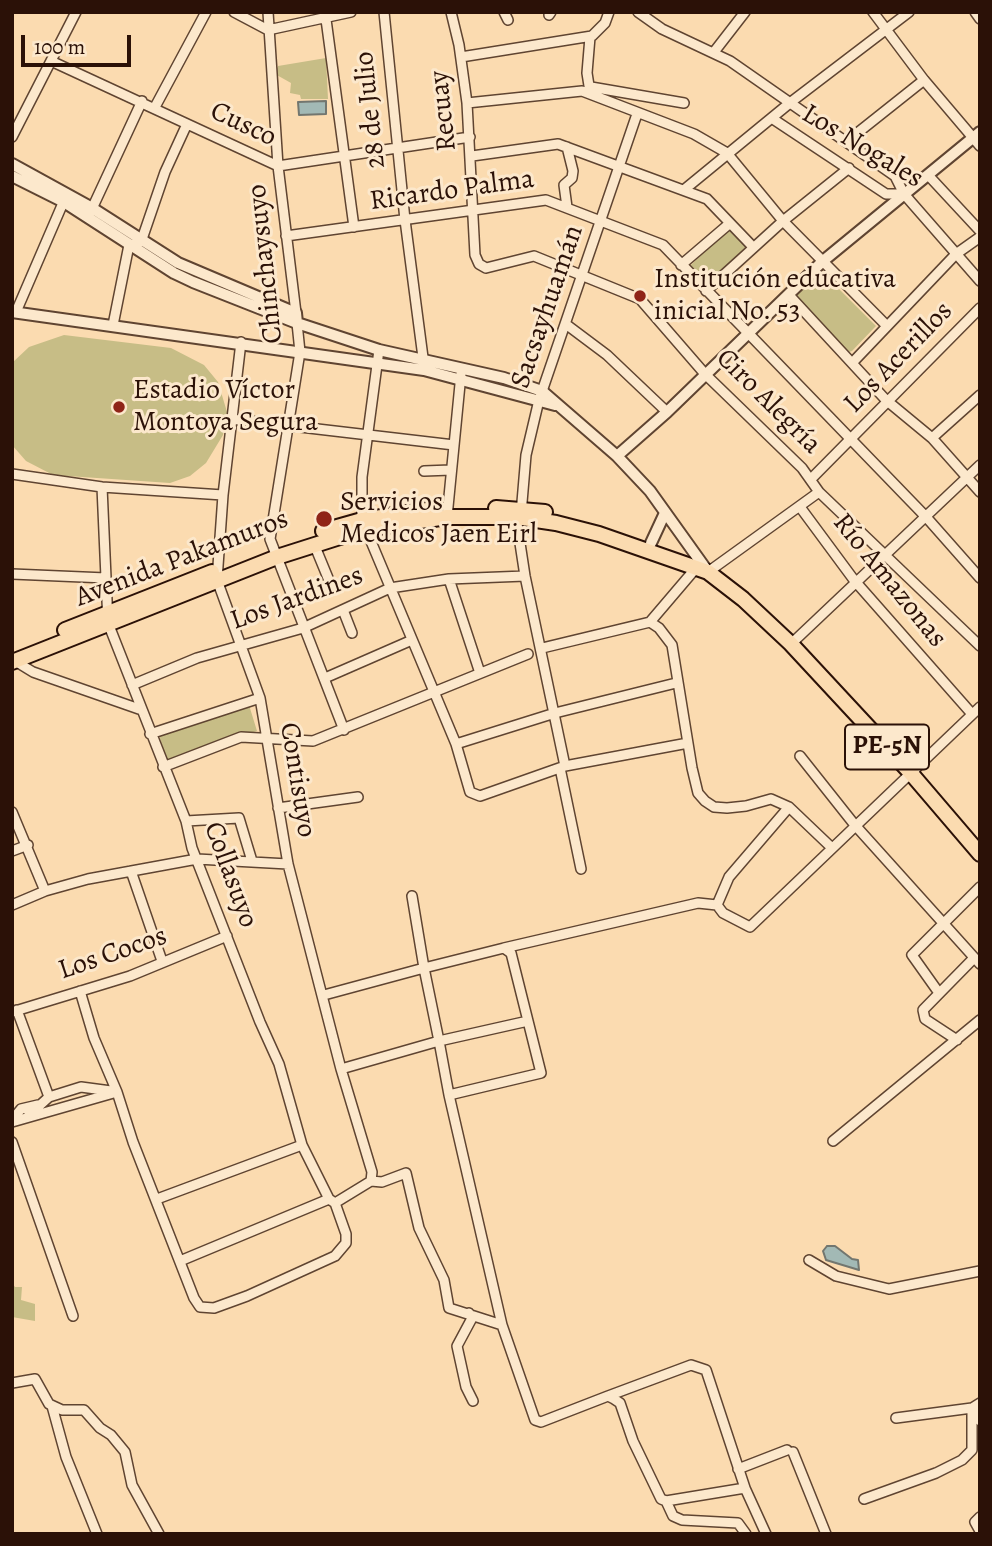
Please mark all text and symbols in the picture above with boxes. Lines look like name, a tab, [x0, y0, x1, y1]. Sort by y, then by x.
scale bar	[24, 21, 135, 65]
text: 100 m	[34, 33, 85, 61]
street label: 28 de Julio	[348, 50, 394, 170]
street label: Recuay	[423, 69, 465, 153]
street label: Cusco	[204, 95, 282, 155]
street label: Los Nogales	[795, 98, 929, 196]
street label: Ricardo Palma	[368, 163, 536, 219]
street label: Chinchaysuyo	[241, 183, 291, 345]
street label: Sacsayhuamán	[504, 221, 592, 393]
place label: Institución educativa inicial No. 53	[654, 263, 896, 329]
marker: Institución educativa inicial No. 53	[632, 288, 648, 304]
street label: Los Acerillos	[837, 295, 961, 421]
street label: Ciro Alegría	[708, 342, 828, 462]
place label: Estadio Víctor Montoya Segura	[133, 374, 318, 440]
marker: Estadio Víctor Montoya Segura	[111, 399, 127, 415]
place label: Servicios Medicos Jaen Eirl	[340, 486, 537, 552]
street label: Avenida Pakamuros	[71, 503, 293, 615]
street label: Río Amazonas	[825, 507, 953, 655]
marker: Servicios Medicos Jaen Eirl	[314, 509, 334, 529]
street label: Los Jardines	[226, 559, 368, 639]
street label: Contisuyo	[271, 720, 323, 840]
road number: PE-5N	[845, 724, 929, 769]
street label: Collasuyo	[195, 818, 265, 932]
street label: Los Cocos	[54, 920, 172, 988]

